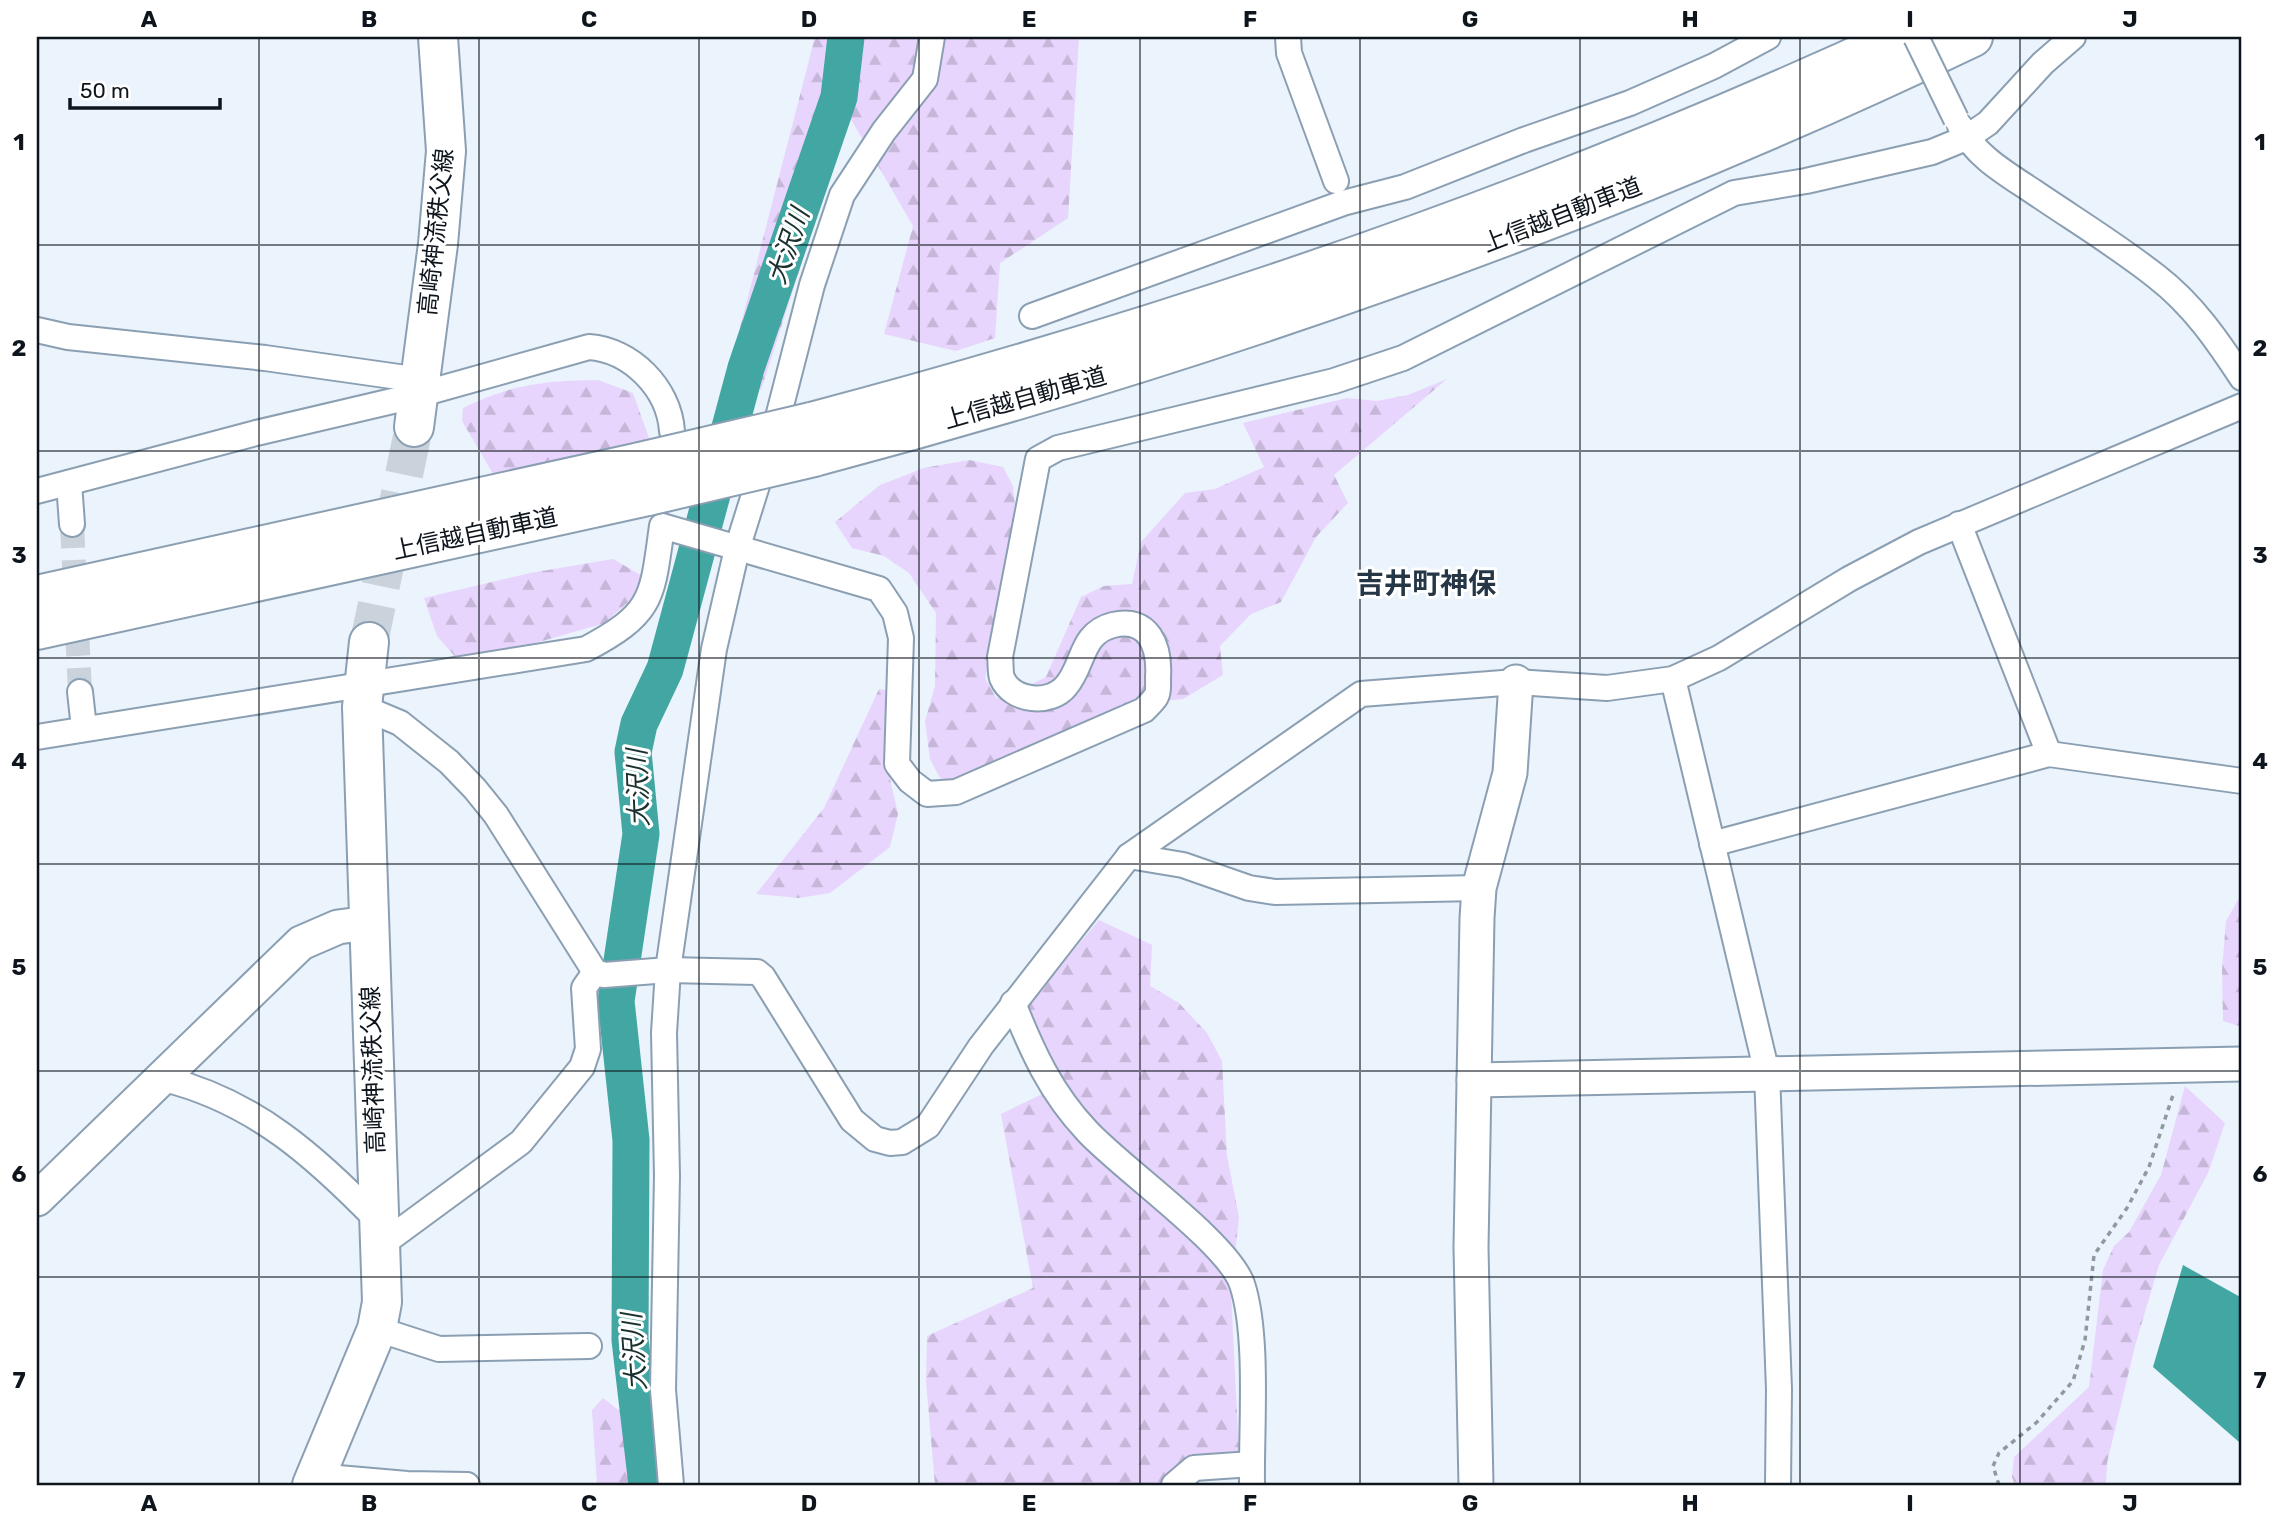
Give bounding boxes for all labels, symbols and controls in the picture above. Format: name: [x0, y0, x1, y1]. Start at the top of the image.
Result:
text: A: [141, 5, 158, 33]
text: B: [361, 5, 377, 33]
text: C: [581, 5, 597, 33]
text: D: [801, 5, 817, 33]
text: E: [1022, 5, 1036, 33]
text: F: [1243, 5, 1257, 33]
text: G: [1462, 5, 1478, 33]
text: H: [1681, 5, 1699, 33]
text: I: [1906, 5, 1914, 33]
text: J: [2122, 5, 2138, 33]
scale bar: [70, 66, 220, 110]
text: 50 m: [80, 78, 130, 103]
text: 1: [13, 128, 25, 156]
text: 1: [2254, 128, 2266, 156]
street label: 高崎神流秩父線: [413, 147, 459, 317]
street label: 上信越自動車道: [1479, 172, 1645, 258]
water label: 大沢川: [761, 201, 817, 288]
text: 2: [12, 334, 26, 362]
text: 2: [2253, 334, 2267, 362]
street label: 上信越自動車道: [940, 361, 1110, 435]
street label: 上信越自動車道: [390, 503, 560, 565]
text: 3: [11, 541, 27, 569]
text: 3: [2252, 541, 2268, 569]
district label: 吉井町神保: [1356, 567, 1497, 600]
water label: 大沢川: [622, 745, 655, 828]
text: 4: [11, 747, 27, 775]
text: 4: [2252, 747, 2268, 775]
text: 5: [12, 953, 27, 981]
text: 5: [2253, 953, 2268, 981]
street label: 高崎神流秩父線: [356, 986, 390, 1154]
text: 6: [12, 1160, 27, 1188]
text: 6: [2253, 1160, 2268, 1188]
water label: 大沢川: [616, 1309, 653, 1392]
text: 7: [12, 1366, 26, 1394]
text: 7: [2253, 1366, 2267, 1394]
text: A: [141, 1489, 158, 1517]
text: B: [361, 1489, 377, 1517]
text: C: [581, 1489, 597, 1517]
text: D: [801, 1489, 817, 1517]
text: E: [1022, 1489, 1036, 1517]
text: F: [1243, 1489, 1257, 1517]
text: G: [1462, 1489, 1478, 1517]
text: H: [1681, 1489, 1699, 1517]
text: I: [1906, 1489, 1914, 1517]
text: J: [2122, 1489, 2138, 1517]

